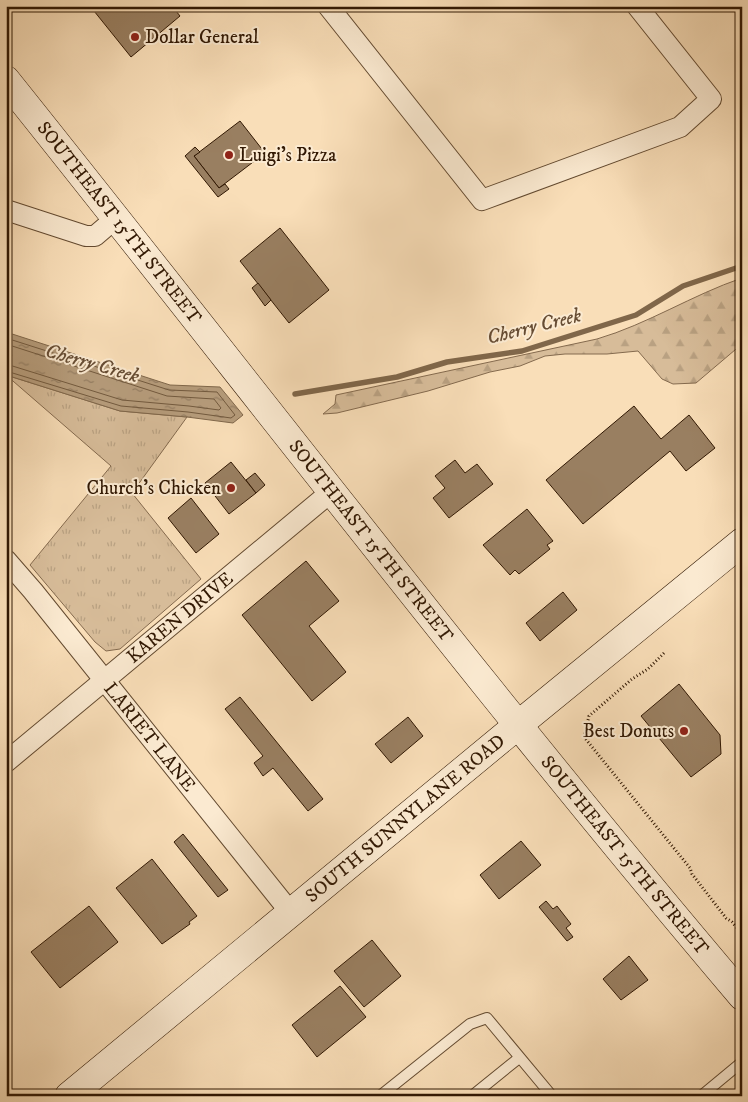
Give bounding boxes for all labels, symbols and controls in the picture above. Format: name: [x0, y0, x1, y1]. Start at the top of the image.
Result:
place label: Dollar General: [145, 26, 259, 49]
marker: Dollar General: [129, 31, 141, 43]
street label: SOUTHEAST 15TH STREET: [32, 117, 207, 329]
place label: Luigi's Pizza: [239, 144, 336, 167]
marker: Luigi's Pizza: [223, 149, 235, 161]
water label: Cherry Creek: [484, 303, 585, 351]
water label: Cherry Creek: [42, 339, 143, 390]
street label: SOUTHEAST 15TH STREET: [284, 435, 459, 647]
place label: Church's Chicken: [87, 477, 221, 500]
marker: Church's Chicken: [225, 482, 237, 494]
street label: KAREN DRIVE: [122, 567, 238, 668]
street label: LARIET LANE: [99, 677, 201, 796]
place label: Best Donuts: [583, 720, 674, 743]
marker: Best Donuts: [678, 725, 690, 737]
street label: SOUTH SUNNYLANE ROAD: [301, 729, 510, 907]
street label: SOUTHEAST 15TH STREET: [536, 751, 714, 960]

